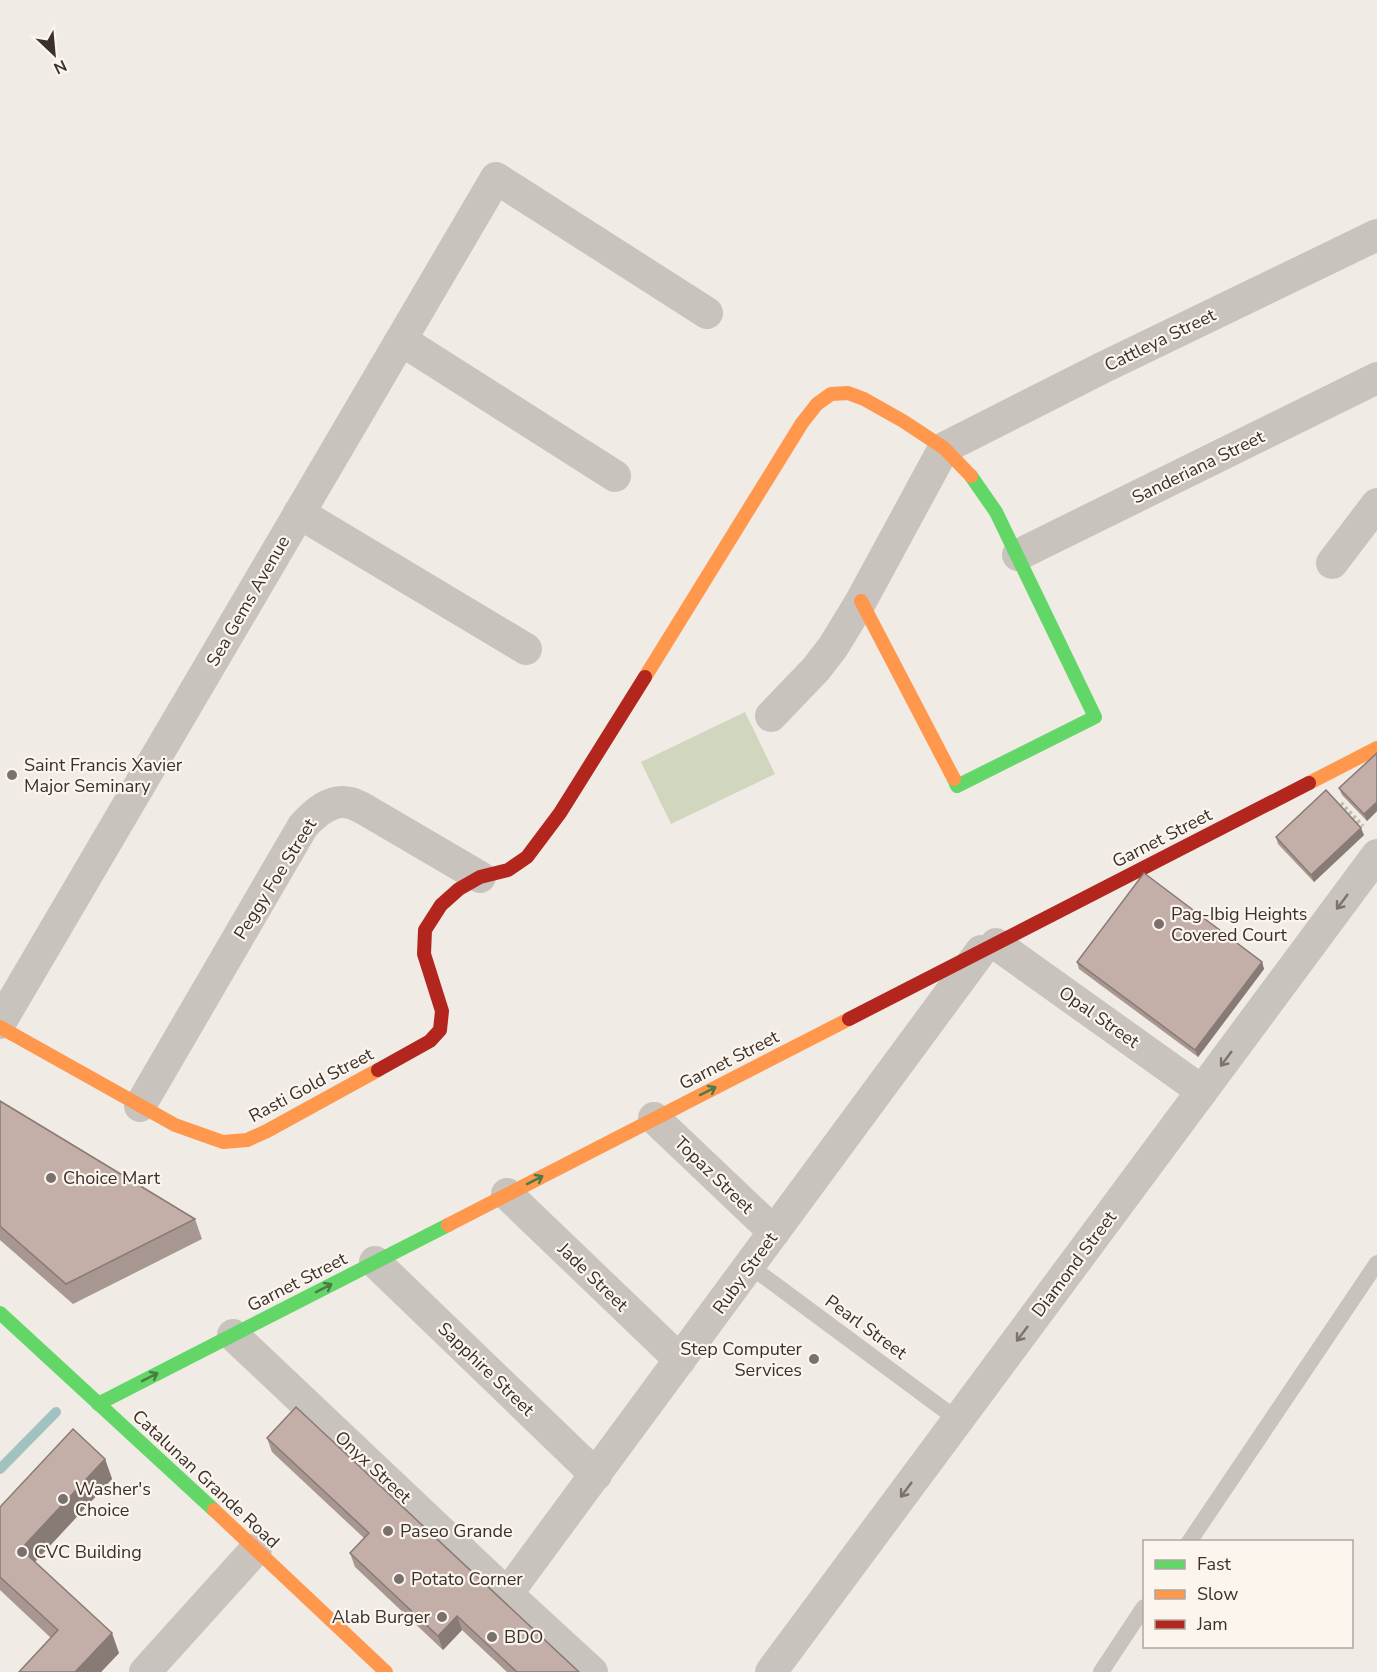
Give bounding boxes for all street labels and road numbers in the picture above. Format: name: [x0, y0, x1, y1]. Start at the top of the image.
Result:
street label: Cattleya Street: [1100, 302, 1220, 377]
street label: Sanderiana Street: [1128, 424, 1269, 509]
street label: Sea Gems Avenue: [201, 531, 295, 671]
street label: Garnet Street: [1108, 802, 1217, 873]
street label: Peggy Foe Street: [228, 813, 322, 944]
street label: Opal Street: [1054, 981, 1145, 1054]
street label: Garnet Street: [675, 1024, 784, 1095]
street label: Rasti Gold Street: [245, 1042, 378, 1128]
street label: Topaz Street: [669, 1131, 759, 1219]
street label: Diamond Street: [1026, 1206, 1122, 1322]
street label: Ruby Street: [707, 1227, 783, 1319]
street label: Jade Street: [552, 1237, 634, 1317]
street label: Garnet Street: [243, 1246, 352, 1317]
street label: Pearl Street: [820, 1289, 912, 1365]
street label: Sapphire Street: [432, 1317, 540, 1422]
street label: Catalunan Grande Road: [127, 1404, 285, 1554]
street label: Onyx Street: [330, 1425, 417, 1509]

